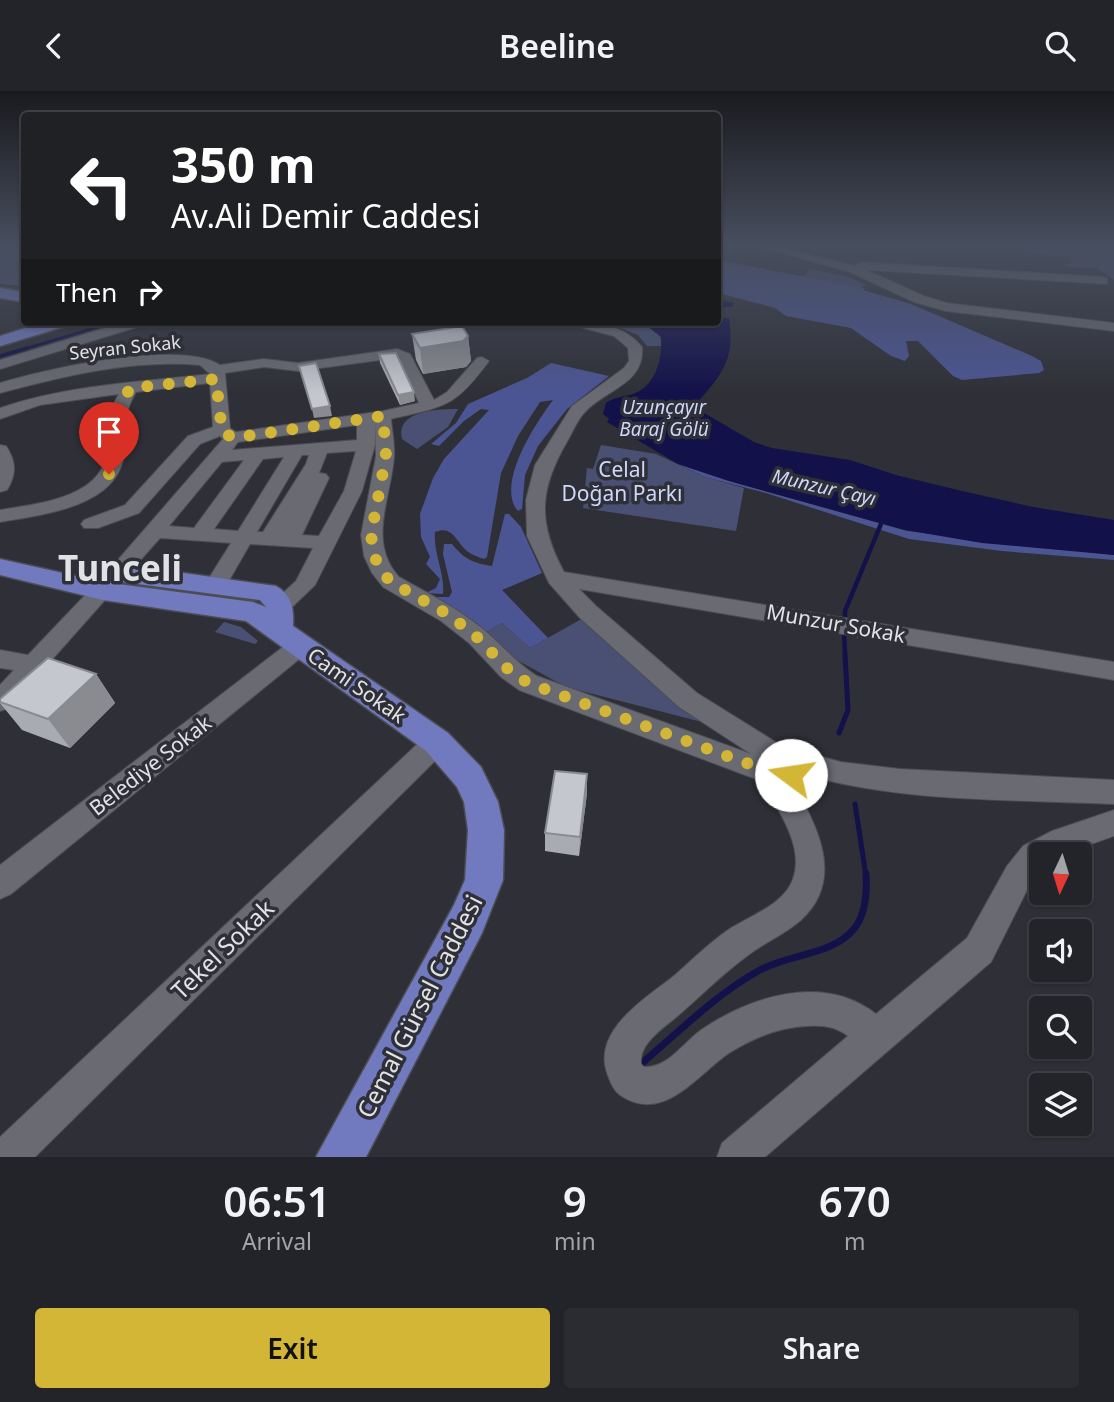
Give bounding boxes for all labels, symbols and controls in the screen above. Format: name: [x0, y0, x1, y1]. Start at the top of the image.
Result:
text: Beeline: [499, 24, 615, 67]
icon: back: [35, 27, 73, 65]
icon: search: [1041, 27, 1079, 65]
text: 350 m: [171, 131, 316, 197]
icon: left: [56, 140, 147, 231]
text: Av.Ali Demir Caddesi: [171, 194, 481, 237]
icon: right: [131, 273, 169, 311]
text: Then: [56, 274, 117, 310]
street label: Seyran Sokak: [68, 329, 182, 365]
water label: Uzunçayır Baraj Gölü: [619, 394, 709, 442]
pin: [79, 402, 139, 474]
icon: arrive: [90, 413, 128, 451]
park label: Celal Doğan Parkı: [562, 455, 682, 507]
water label: Munzur Çayı: [770, 462, 878, 512]
district label: Tunceli: [58, 544, 182, 591]
street label: Munzur Sokak: [764, 597, 908, 649]
street label: Cami Sokak: [302, 641, 412, 730]
street label: Belediye Sokak: [83, 708, 217, 821]
position arrow: [754, 738, 828, 812]
north arrow: [1029, 842, 1092, 905]
map controls: [1029, 842, 1092, 1136]
street label: Cemal Gürsel Caddesi: [348, 889, 490, 1123]
street label: Tekel Sokak: [164, 892, 281, 1006]
button: sound: [1029, 919, 1092, 982]
button: search: [1029, 996, 1092, 1059]
button: layers: [1029, 1073, 1092, 1136]
text: 06:51: [223, 1172, 331, 1229]
text: 9: [563, 1172, 587, 1229]
text: 670: [819, 1172, 891, 1229]
text: Arrival: [242, 1225, 312, 1257]
text: min: [554, 1225, 596, 1257]
text: m: [844, 1225, 866, 1257]
button: Exit: [35, 1308, 550, 1388]
button: Share: [564, 1308, 1079, 1388]

